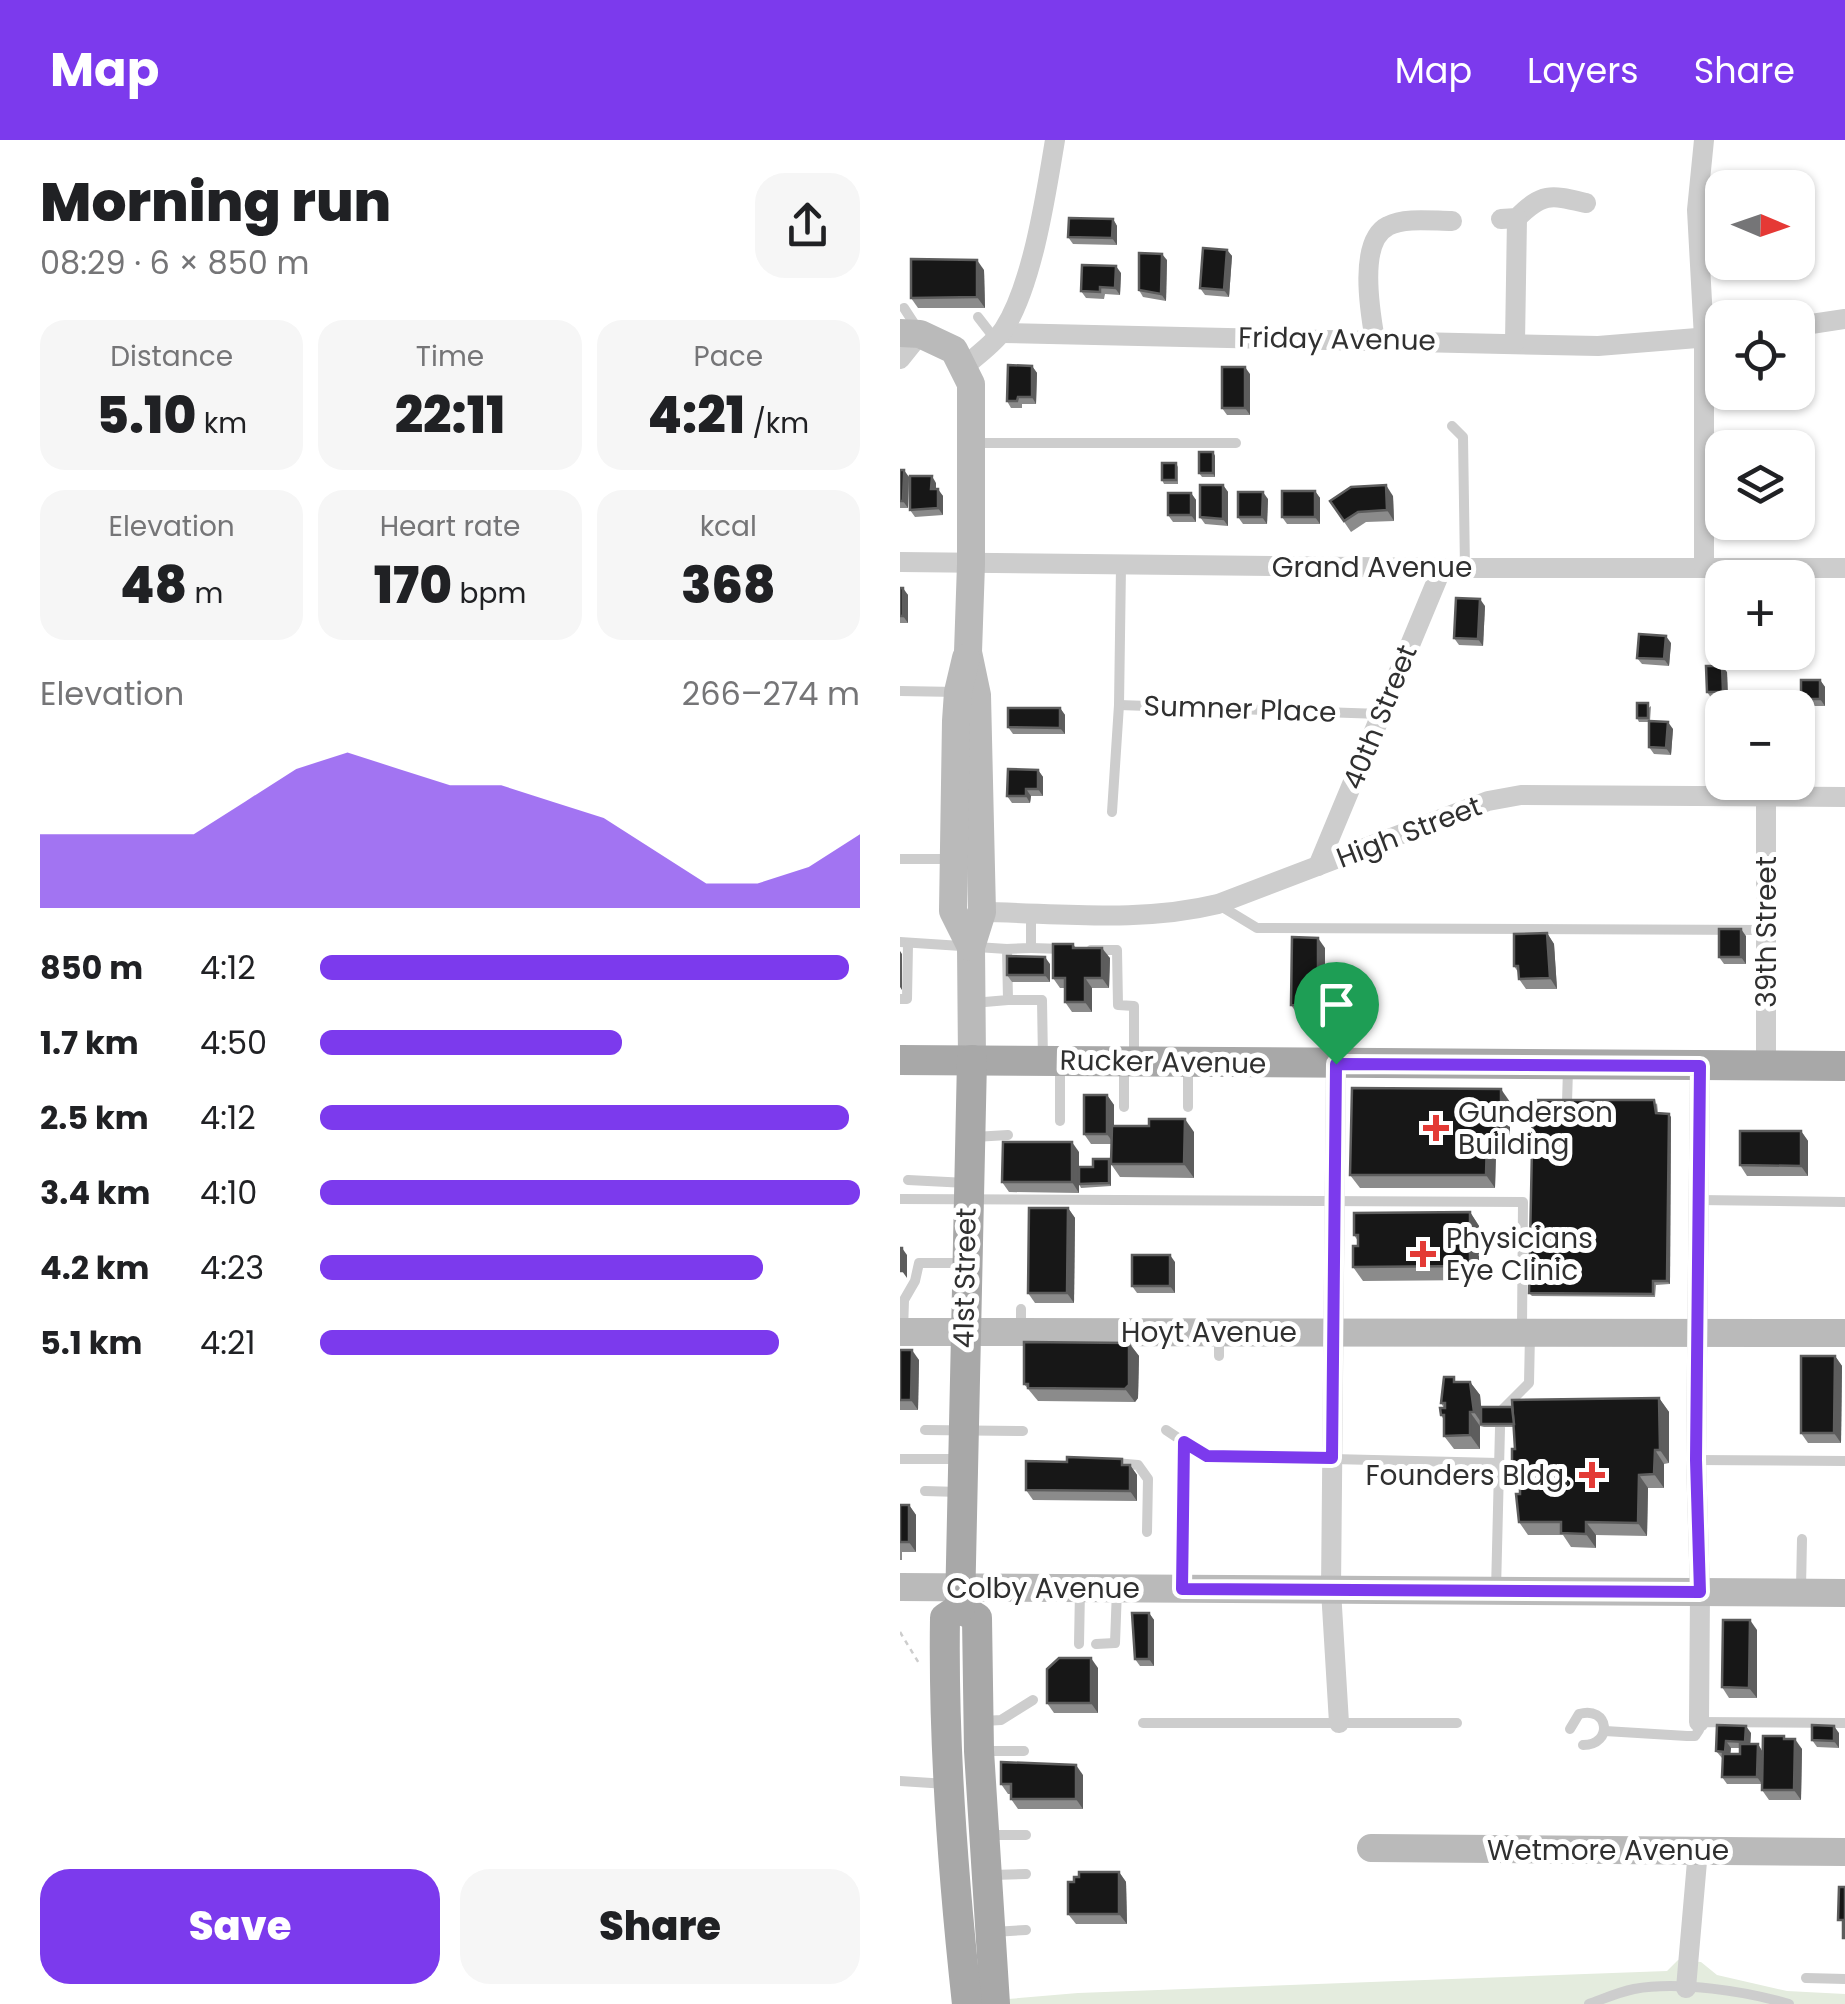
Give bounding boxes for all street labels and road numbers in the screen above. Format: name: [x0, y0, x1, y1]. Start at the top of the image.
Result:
street label: Friday Avenue: [1238, 318, 1436, 360]
street label: Grand Avenue: [1272, 548, 1472, 587]
street label: 40th Street: [1333, 639, 1427, 795]
street label: Sumner Place: [1143, 686, 1337, 732]
street label: High Street: [1331, 786, 1487, 878]
street label: 39th Street: [1747, 856, 1786, 1008]
street label: Rucker Avenue: [1059, 1041, 1267, 1083]
street label: 41st Street: [944, 1207, 986, 1349]
street label: Hoyt Avenue: [1121, 1313, 1297, 1352]
street label: Colby Avenue: [946, 1569, 1140, 1608]
street label: Wetmore Avenue: [1487, 1831, 1729, 1870]

